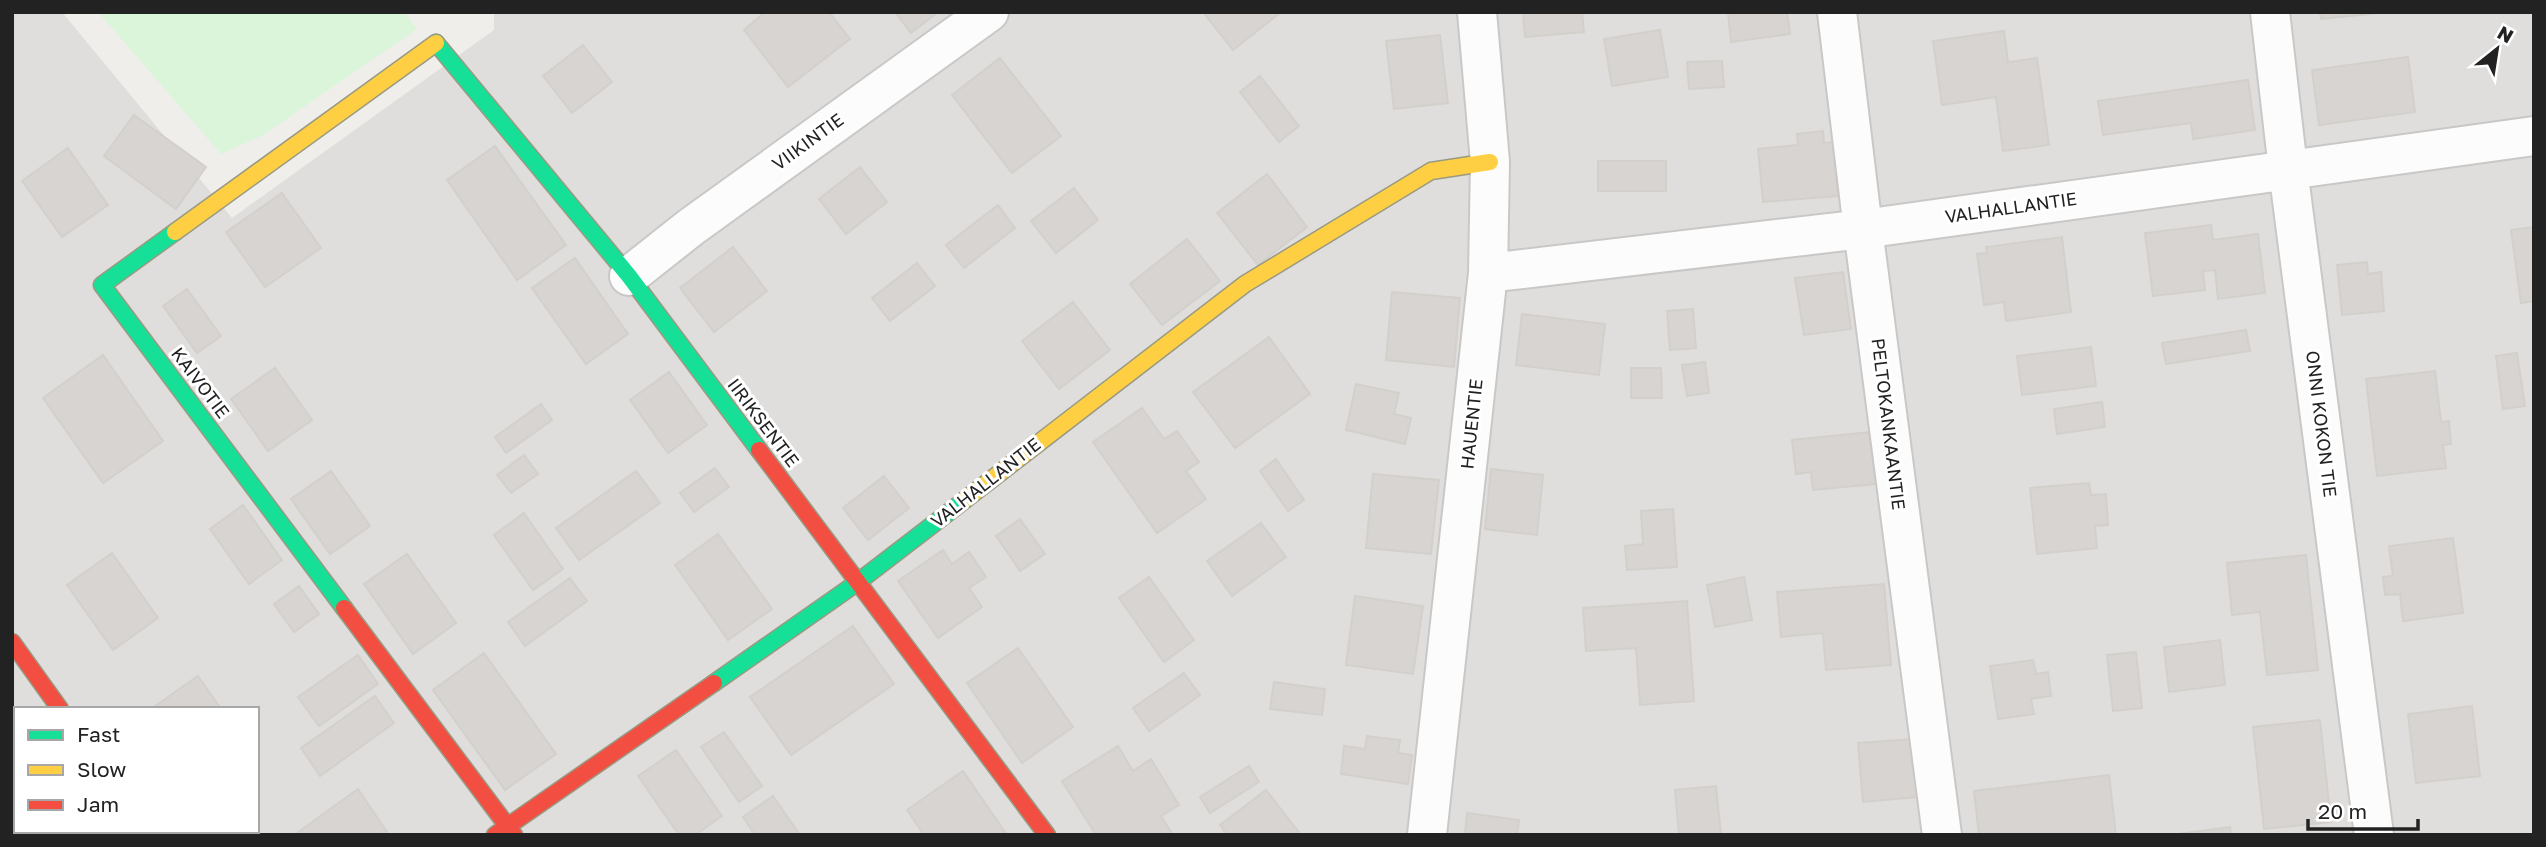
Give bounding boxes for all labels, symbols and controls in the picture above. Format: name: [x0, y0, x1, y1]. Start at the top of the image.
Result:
north arrow: [2462, 14, 2532, 84]
text: N: [2494, 20, 2518, 47]
street label: VIIKINTIE: [767, 108, 847, 174]
street label: VALHALLANTIE: [1943, 187, 2078, 227]
street label: PELTOKANKAANTIE: [1868, 337, 1910, 511]
street label: KAIVOTIE: [167, 343, 235, 422]
street label: ONNI KOKON TIE: [2302, 349, 2342, 498]
street label: IIRIKSENTIE: [723, 374, 804, 471]
street label: HAUENTIE: [1455, 378, 1487, 470]
street label: VALHALLANTIE: [926, 433, 1045, 532]
legend: [14, 707, 259, 833]
text: Fast: [77, 721, 120, 747]
text: Slow: [77, 756, 126, 782]
scale bar: [2308, 788, 2418, 832]
text: Jam: [77, 791, 119, 817]
text: 20 m: [2318, 798, 2367, 824]

